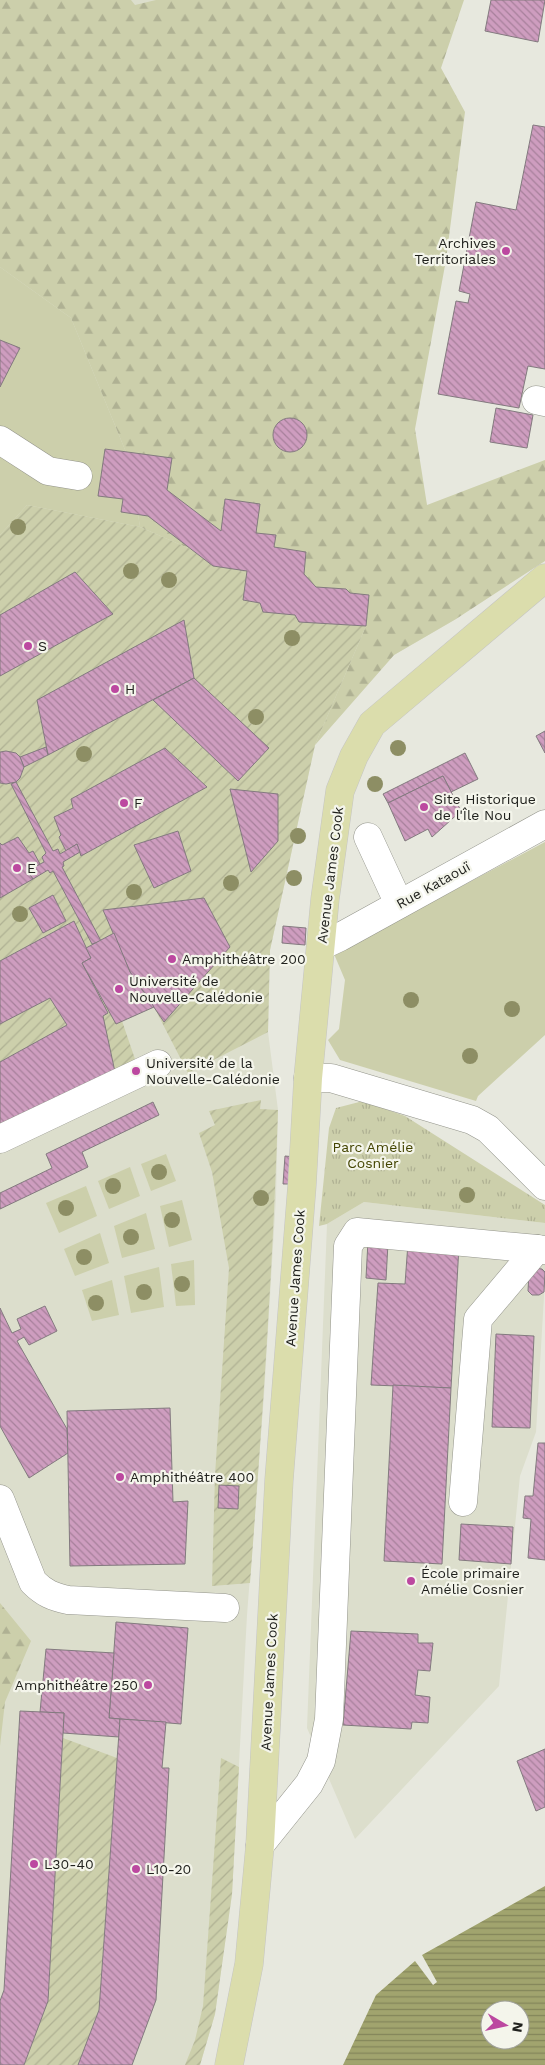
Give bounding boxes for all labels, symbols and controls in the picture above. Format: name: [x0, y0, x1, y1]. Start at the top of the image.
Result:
place label: Archives Territoriales: [414, 235, 496, 267]
marker: Archives Territoriales: [500, 245, 512, 257]
place label: S: [38, 638, 47, 654]
marker: S: [22, 640, 34, 652]
place label: H: [125, 681, 135, 697]
marker: H: [109, 683, 121, 695]
place label: Site Historique de l'Île Nou: [434, 791, 536, 823]
place label: F: [134, 795, 143, 811]
marker: F: [118, 797, 130, 809]
marker: Site Historique de l'Île Nou: [418, 801, 430, 813]
street label: Avenue James Cook: [314, 806, 346, 944]
street label: Rue Kataouï: [393, 858, 473, 912]
place label: E: [27, 860, 36, 876]
marker: E: [11, 862, 23, 874]
place label: Amphithéâtre 200: [182, 951, 306, 967]
marker: Amphithéâtre 200: [166, 953, 178, 965]
place label: Université de Nouvelle-Calédonie: [129, 973, 263, 1005]
marker: Université de Nouvelle-Calédonie: [113, 983, 125, 995]
place label: Université de la Nouvelle-Calédonie: [146, 1055, 280, 1087]
marker: Université de la Nouvelle-Calédonie: [130, 1065, 142, 1077]
park label: Parc Amélie Cosnier: [333, 1139, 413, 1171]
street label: Avenue James Cook: [282, 1209, 308, 1347]
place label: Amphithéâtre 400: [130, 1469, 254, 1485]
marker: Amphithéâtre 400: [114, 1471, 126, 1483]
place label: École primaire Amélie Cosnier: [421, 1565, 524, 1597]
marker: École primaire Amélie Cosnier: [405, 1575, 417, 1587]
street label: Avenue James Cook: [257, 1613, 281, 1751]
place label: Amphithéâtre 250: [15, 1677, 138, 1693]
marker: Amphithéâtre 250: [142, 1679, 154, 1691]
place label: L30-40: [44, 1856, 94, 1872]
marker: L30-40: [28, 1858, 40, 1870]
place label: L10-20: [146, 1861, 191, 1877]
marker: L10-20: [130, 1863, 142, 1875]
north arrow: [480, 2000, 530, 2050]
text: N: [509, 2021, 527, 2033]

